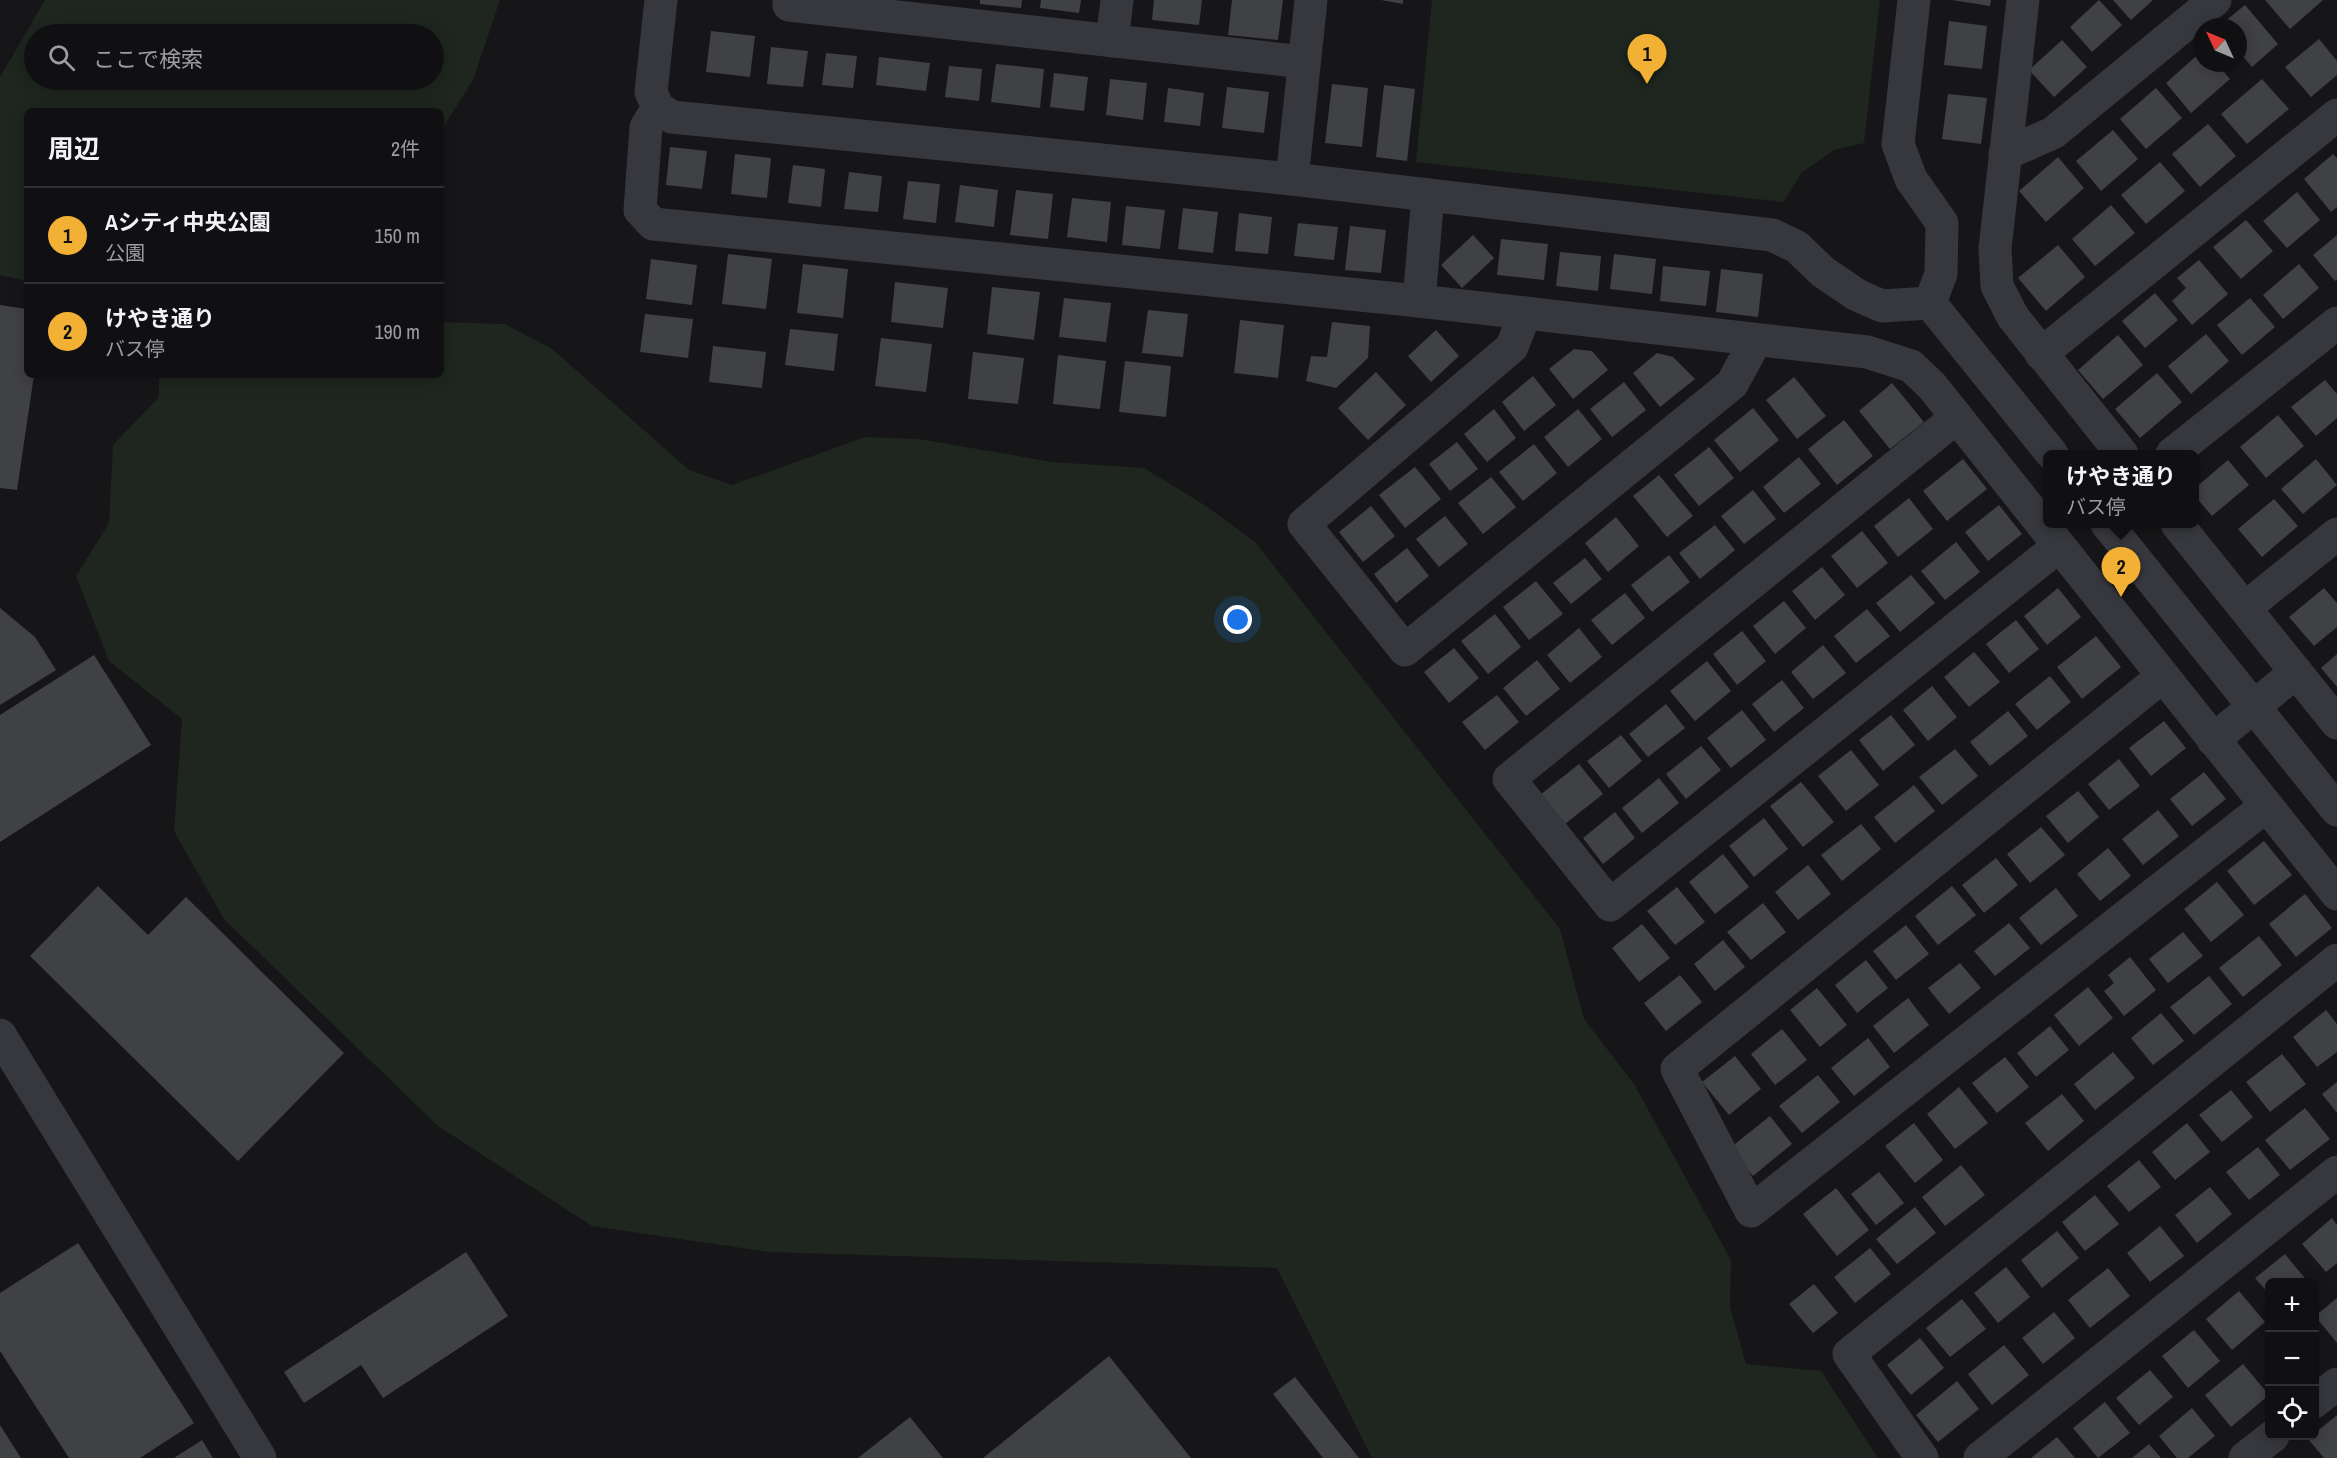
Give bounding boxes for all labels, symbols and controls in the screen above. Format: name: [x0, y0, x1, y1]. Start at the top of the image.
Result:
north arrow: [2193, 18, 2247, 72]
search box: [24, 24, 444, 90]
pin: 1: [1628, 34, 1666, 84]
icon: search: [45, 41, 78, 74]
text: ここで検索: [93, 44, 203, 74]
text: 周辺: [48, 131, 100, 166]
text: 2件: [391, 135, 420, 162]
text: Aシティ中央公園: [105, 207, 271, 237]
text: 1: [63, 222, 72, 249]
text: 150 m: [374, 222, 420, 249]
text: 公園: [105, 239, 145, 266]
text: けやき通り: [105, 303, 215, 333]
text: 2: [63, 318, 72, 345]
text: 190 m: [374, 318, 420, 345]
text: バス停: [105, 335, 165, 362]
popup: [2043, 450, 2199, 528]
text: けやき通り: [2066, 461, 2176, 491]
text: バス停: [2066, 493, 2126, 520]
pin: 2: [2102, 548, 2140, 597]
your location: [1223, 605, 1252, 634]
map controls: [2265, 1278, 2319, 1440]
button: +: [2265, 1278, 2319, 1332]
button: −: [2265, 1332, 2319, 1386]
button: locate: [2265, 1386, 2319, 1440]

